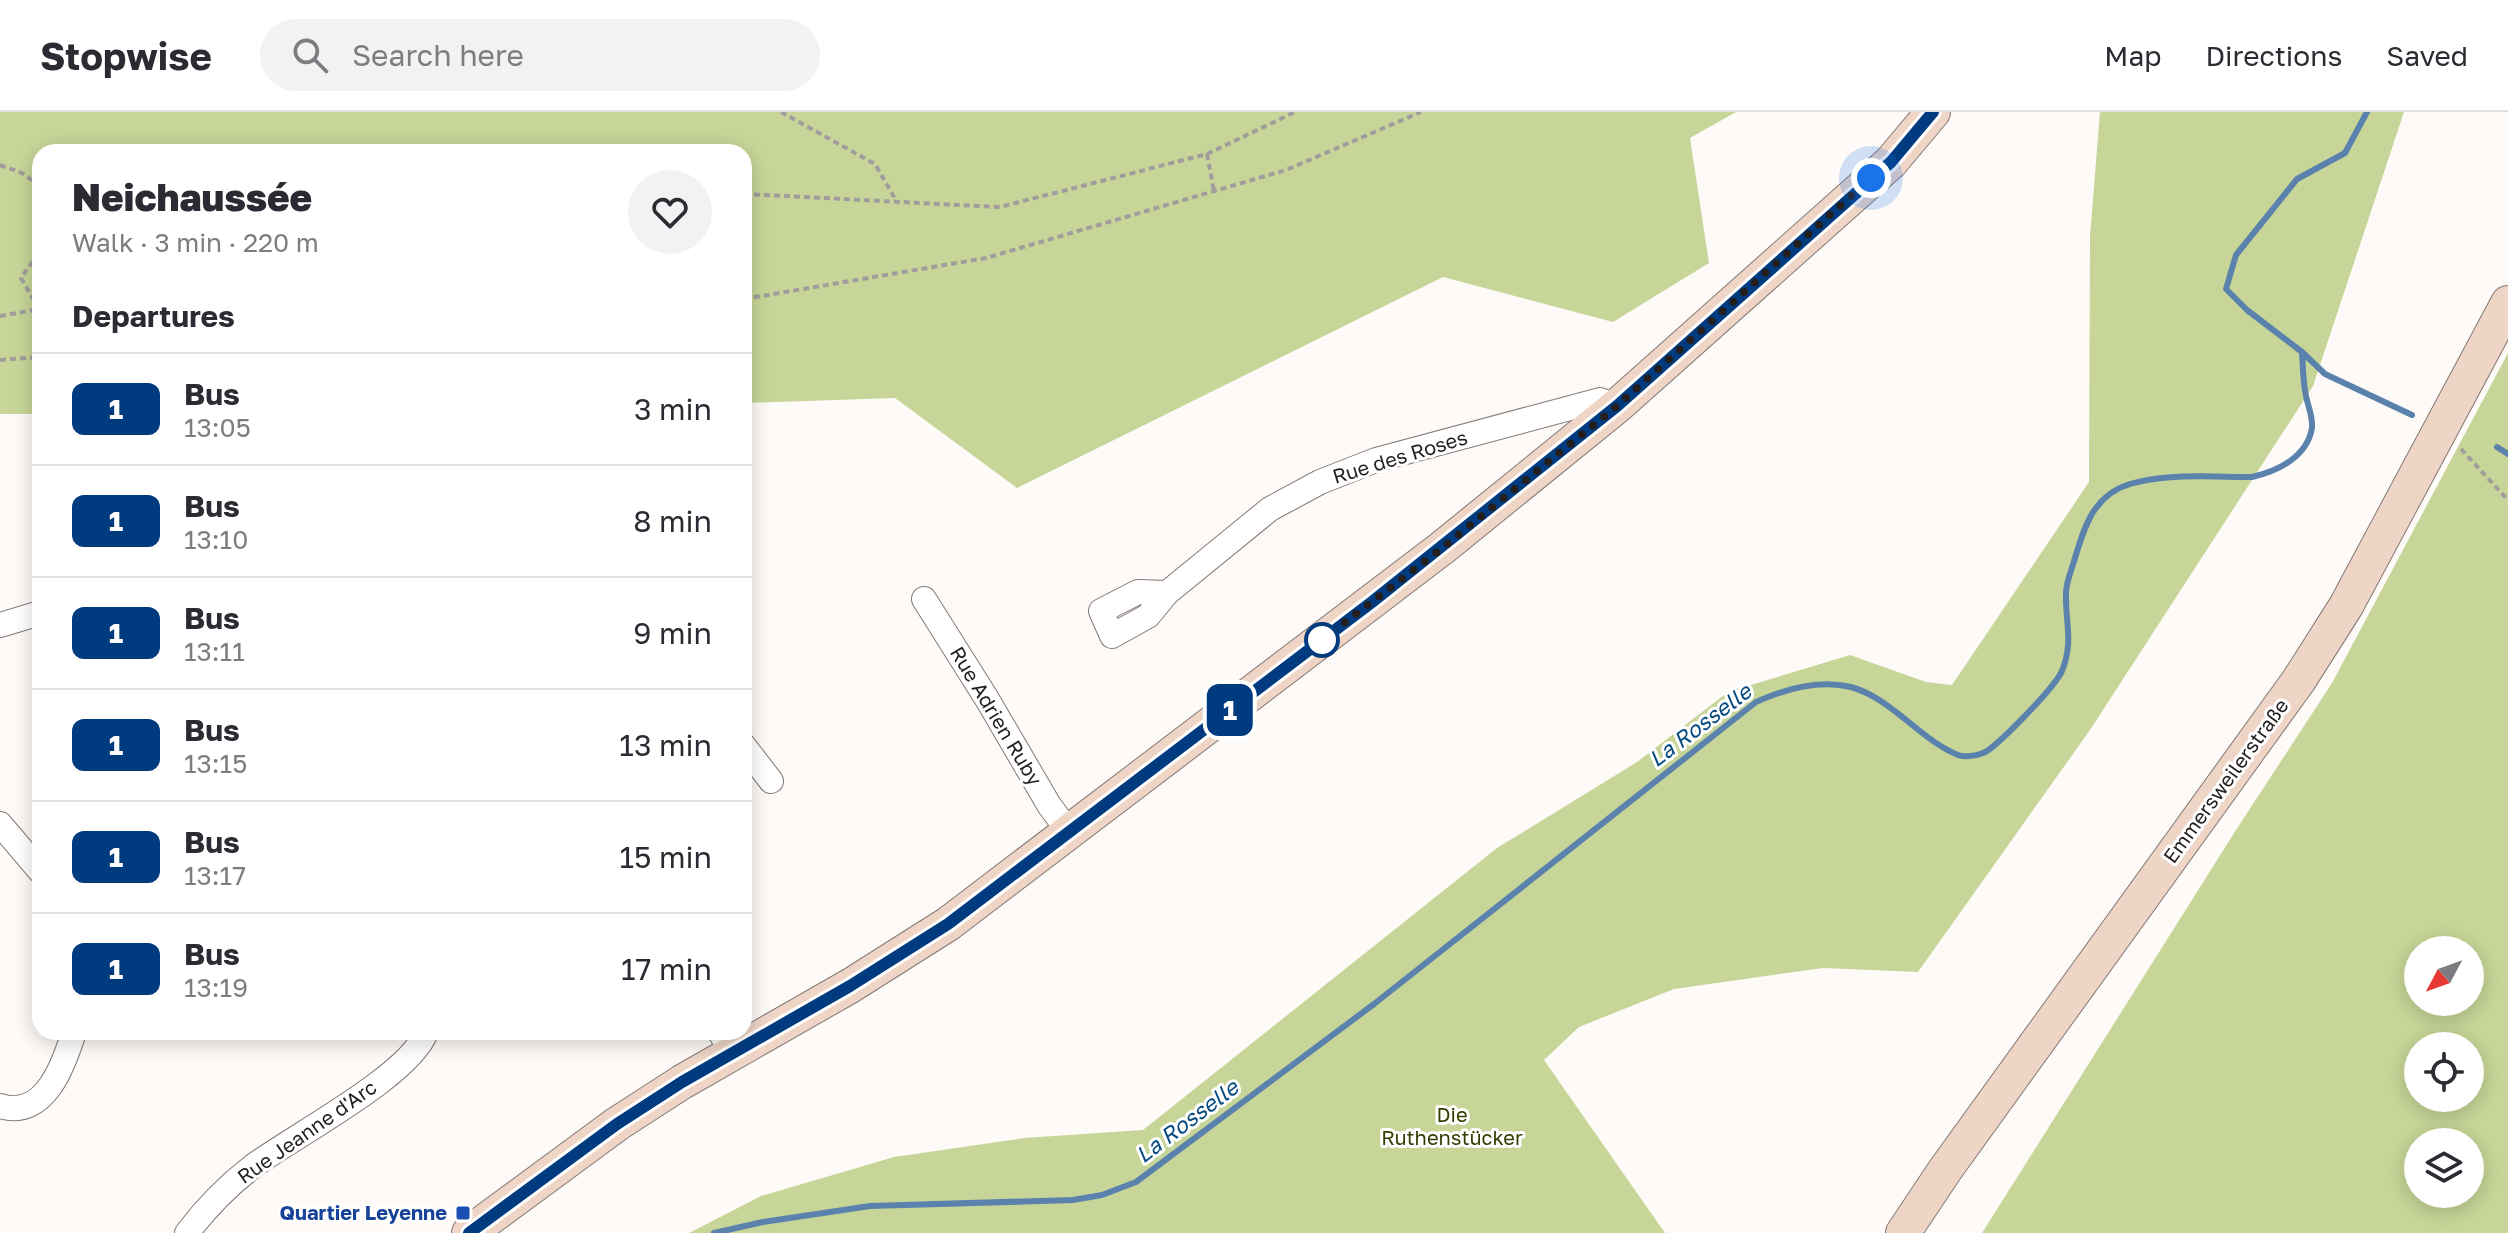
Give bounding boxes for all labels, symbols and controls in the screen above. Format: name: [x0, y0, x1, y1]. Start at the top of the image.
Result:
search box: [260, 19, 820, 91]
text: Stopwise: [40, 33, 212, 78]
icon: search: [288, 33, 332, 77]
text: Search here: [352, 37, 524, 73]
text: Map: [2104, 39, 2161, 72]
text: Directions: [2205, 39, 2342, 72]
text: Saved: [2386, 39, 2468, 72]
your location: [1851, 158, 1891, 198]
button: heart: [628, 170, 712, 254]
text: Neichaussée: [72, 174, 312, 219]
text: Walk · 3 min · 220 m: [72, 227, 319, 258]
text: Departures: [72, 298, 235, 334]
text: Bus: [184, 376, 240, 412]
text: 3 min: [634, 391, 712, 427]
text: 1: [109, 392, 123, 425]
text: 13:05: [184, 412, 251, 443]
street label: Rue des Roses: [1329, 424, 1470, 488]
text: Bus: [184, 488, 240, 524]
text: 8 min: [633, 503, 712, 539]
text: 1: [109, 504, 123, 537]
text: 13:10: [184, 524, 248, 555]
text: Bus: [184, 600, 240, 636]
text: 9 min: [633, 615, 712, 651]
text: 1: [109, 616, 123, 649]
unlabelled marker: [1305, 623, 1339, 657]
text: 13:11: [184, 636, 245, 667]
street label: Rue Adrien Ruby: [946, 642, 1048, 789]
water label: La Rosselle: [1643, 676, 1758, 772]
line badge: 1: [1204, 684, 1256, 736]
text: 1: [1223, 693, 1237, 726]
street label: Emmersweilerstraße: [2158, 694, 2293, 867]
text: Bus: [184, 712, 240, 748]
text: 13 min: [619, 727, 712, 763]
text: 1: [109, 728, 123, 761]
text: 13:15: [184, 748, 247, 779]
text: Bus: [184, 824, 240, 860]
text: 15 min: [620, 839, 712, 875]
text: 1: [109, 840, 123, 873]
text: 13:17: [184, 860, 246, 891]
text: Bus: [184, 936, 240, 972]
north arrow: [2404, 936, 2484, 1016]
map controls: [2404, 936, 2484, 1208]
text: 17 min: [621, 951, 712, 987]
text: 1: [109, 952, 123, 985]
text: 13:19: [184, 972, 248, 1003]
button: locate: [2404, 1032, 2484, 1112]
water label: La Rosselle: [1130, 1072, 1245, 1168]
street label: Rue Jeanne d'Arc: [232, 1074, 381, 1188]
park label: Die Ruthenstücker: [1381, 1102, 1523, 1149]
button: layers: [2404, 1128, 2484, 1208]
place label: Quartier Leyenne: [280, 1200, 447, 1224]
marker: Quartier Leyenne: [454, 1204, 472, 1222]

